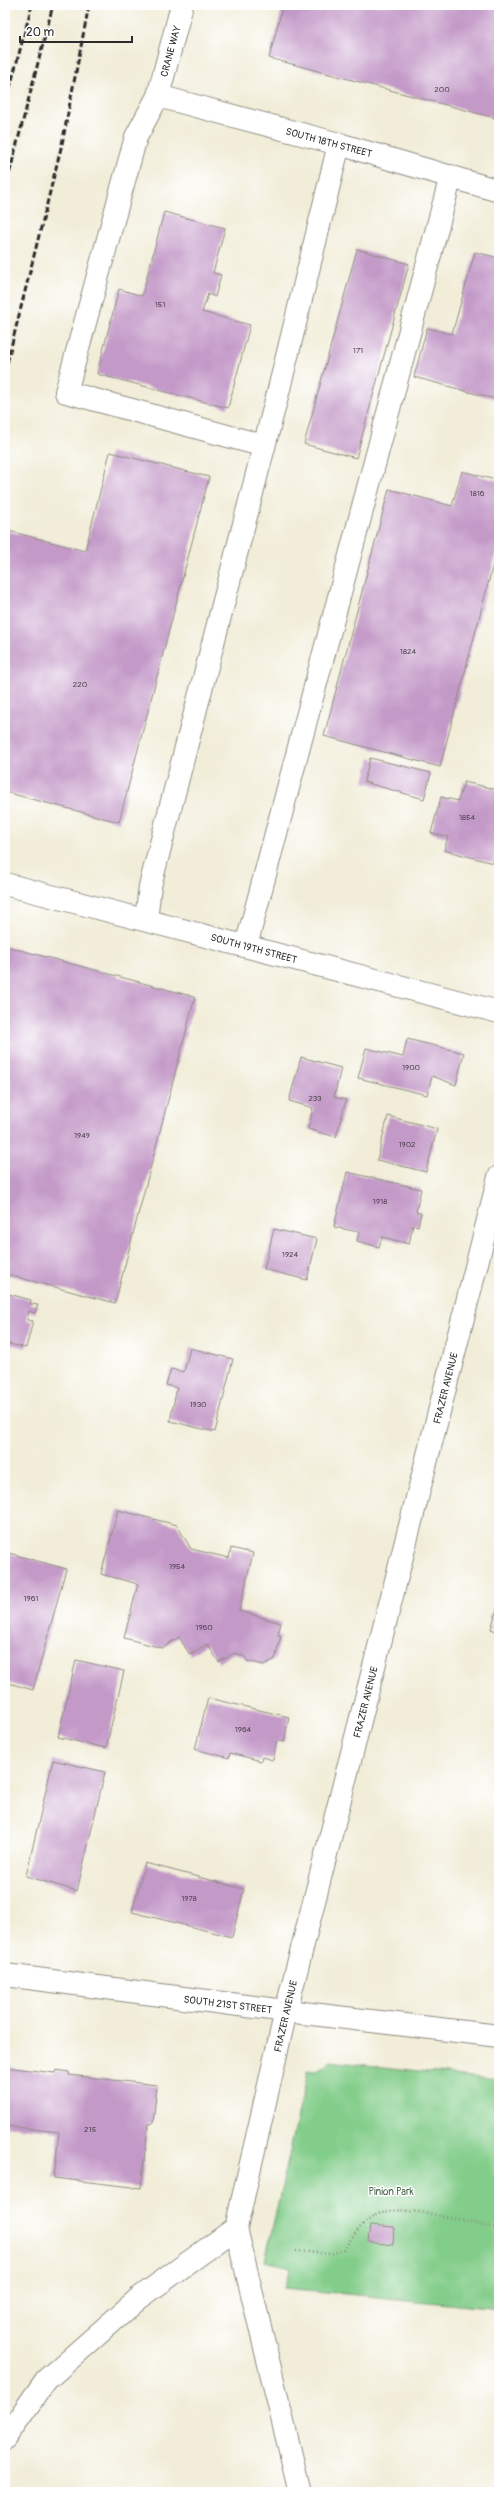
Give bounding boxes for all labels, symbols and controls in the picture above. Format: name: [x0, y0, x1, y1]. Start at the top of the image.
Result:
scale bar: [20, 18, 132, 44]
street label: CRANE WAY: [158, 24, 184, 78]
text: 20 m: [26, 25, 55, 40]
house number: 200: [434, 85, 450, 94]
street label: SOUTH 18TH STREET: [284, 126, 374, 160]
house number: 151: [155, 300, 165, 309]
house number: 171: [353, 346, 363, 355]
house number: 1816: [470, 489, 485, 498]
house number: 1824: [400, 647, 416, 656]
house number: 220: [73, 680, 88, 689]
house number: 1854: [459, 813, 475, 822]
street label: SOUTH 19TH STREET: [209, 932, 299, 966]
house number: 1900: [402, 1063, 421, 1072]
house number: 233: [308, 1094, 322, 1103]
house number: 1949: [74, 1131, 90, 1140]
house number: 1902: [398, 1140, 416, 1149]
house number: 1918: [373, 1197, 387, 1206]
house number: 1924: [282, 1250, 299, 1259]
street label: FRAZER AVENUE: [431, 1351, 461, 1425]
house number: 1930: [189, 1400, 207, 1409]
house number: 1954: [169, 1562, 185, 1571]
house number: 1961: [23, 1594, 39, 1603]
house number: 1960: [195, 1623, 213, 1632]
street label: FRAZER AVENUE: [351, 1665, 381, 1739]
house number: 1964: [235, 1725, 252, 1734]
house number: 1978: [181, 1894, 197, 1903]
street label: FRAZER AVENUE: [272, 1979, 300, 2053]
street label: SOUTH 21ST STREET: [183, 1994, 273, 2016]
house number: 215: [84, 2125, 96, 2134]
park label: Pinion Park: [368, 2186, 414, 2198]

